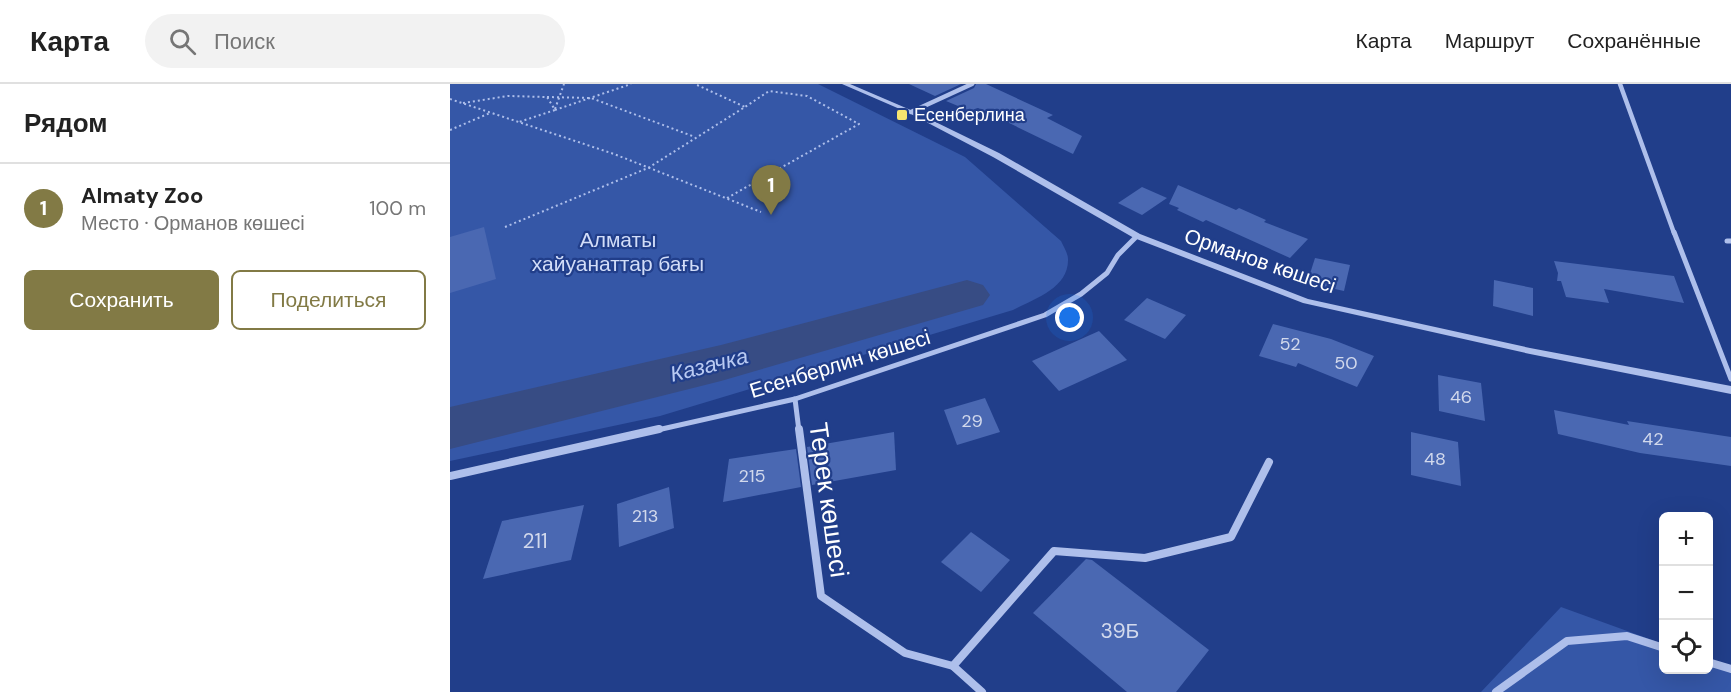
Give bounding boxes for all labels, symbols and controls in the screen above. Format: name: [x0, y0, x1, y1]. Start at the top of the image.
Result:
search box: [145, 14, 565, 68]
text: Карта: [30, 23, 109, 60]
icon: search: [166, 25, 199, 58]
text: Поиск: [214, 27, 275, 56]
text: Карта: [1356, 27, 1412, 55]
text: Маршрут: [1445, 27, 1534, 55]
text: Сохранённые: [1567, 27, 1701, 55]
place label: Есенберлина: [914, 103, 1026, 127]
text: Рядом: [24, 106, 107, 140]
marker: Есенберлина: [895, 108, 909, 122]
pin: 1: [752, 166, 790, 215]
text: Almaty Zoo: [81, 181, 203, 210]
text: 1: [40, 195, 47, 221]
text: 100 m: [369, 195, 426, 221]
text: Место · Орманов көшесі: [81, 210, 305, 236]
street label: Орманов көшесі: [1180, 222, 1340, 300]
park label: Алматы хайуанаттар бағы: [532, 226, 704, 278]
button: Сохранить: [24, 270, 219, 330]
button: Поделиться: [231, 270, 426, 330]
your location: [1055, 303, 1084, 332]
street label: Есенберлин көшесі: [746, 323, 934, 405]
house number: 52: [1279, 332, 1301, 356]
water label: Казачка: [667, 341, 751, 389]
house number: 50: [1334, 351, 1358, 375]
house number: 46: [1450, 385, 1472, 409]
house number: 29: [961, 409, 983, 433]
street label: Терек көшесі: [801, 420, 857, 580]
house number: 42: [1642, 427, 1664, 451]
house number: 48: [1424, 447, 1446, 471]
house number: 215: [739, 464, 765, 488]
house number: 213: [632, 504, 658, 528]
map controls: [1659, 512, 1713, 674]
button: +: [1659, 512, 1713, 566]
house number: 211: [522, 527, 548, 555]
button: −: [1659, 566, 1713, 620]
house number: 39Б: [1101, 617, 1139, 645]
button: locate: [1659, 620, 1713, 674]

